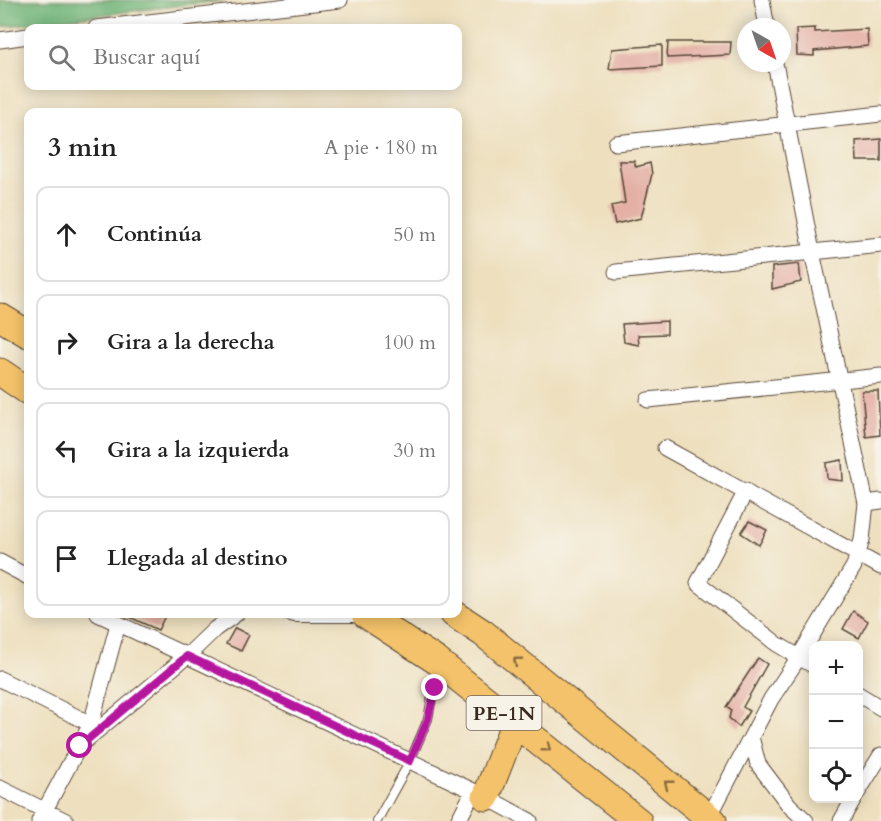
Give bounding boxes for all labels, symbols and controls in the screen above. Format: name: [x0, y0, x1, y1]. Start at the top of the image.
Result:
north arrow: [737, 18, 791, 72]
search box: [24, 24, 462, 90]
icon: search: [45, 41, 78, 74]
text: Buscar aquí: [93, 42, 200, 72]
text: 3 min: [48, 130, 117, 165]
text: A pie · 180 m: [324, 134, 438, 161]
icon: ahead: [50, 218, 83, 251]
text: Continúa: [107, 219, 202, 249]
text: 50 m: [393, 221, 436, 248]
icon: right: [50, 326, 83, 359]
text: Gira a la derecha: [107, 327, 275, 357]
text: 100 m: [383, 329, 436, 356]
icon: left: [50, 434, 83, 467]
text: Gira a la izquierda: [107, 435, 290, 465]
text: 30 m: [393, 437, 436, 464]
icon: arrive: [50, 542, 83, 575]
text: Llegada al destino: [107, 543, 288, 573]
map controls: [809, 641, 863, 803]
button: +: [809, 641, 863, 695]
one-way arrow: [513, 657, 524, 668]
route end: [421, 674, 447, 700]
button: −: [809, 695, 863, 749]
road number: PE-1N: [466, 696, 542, 730]
route start: [66, 732, 92, 758]
one-way arrow: [541, 740, 552, 751]
button: locate: [809, 749, 863, 803]
one-way arrow: [664, 780, 675, 791]

